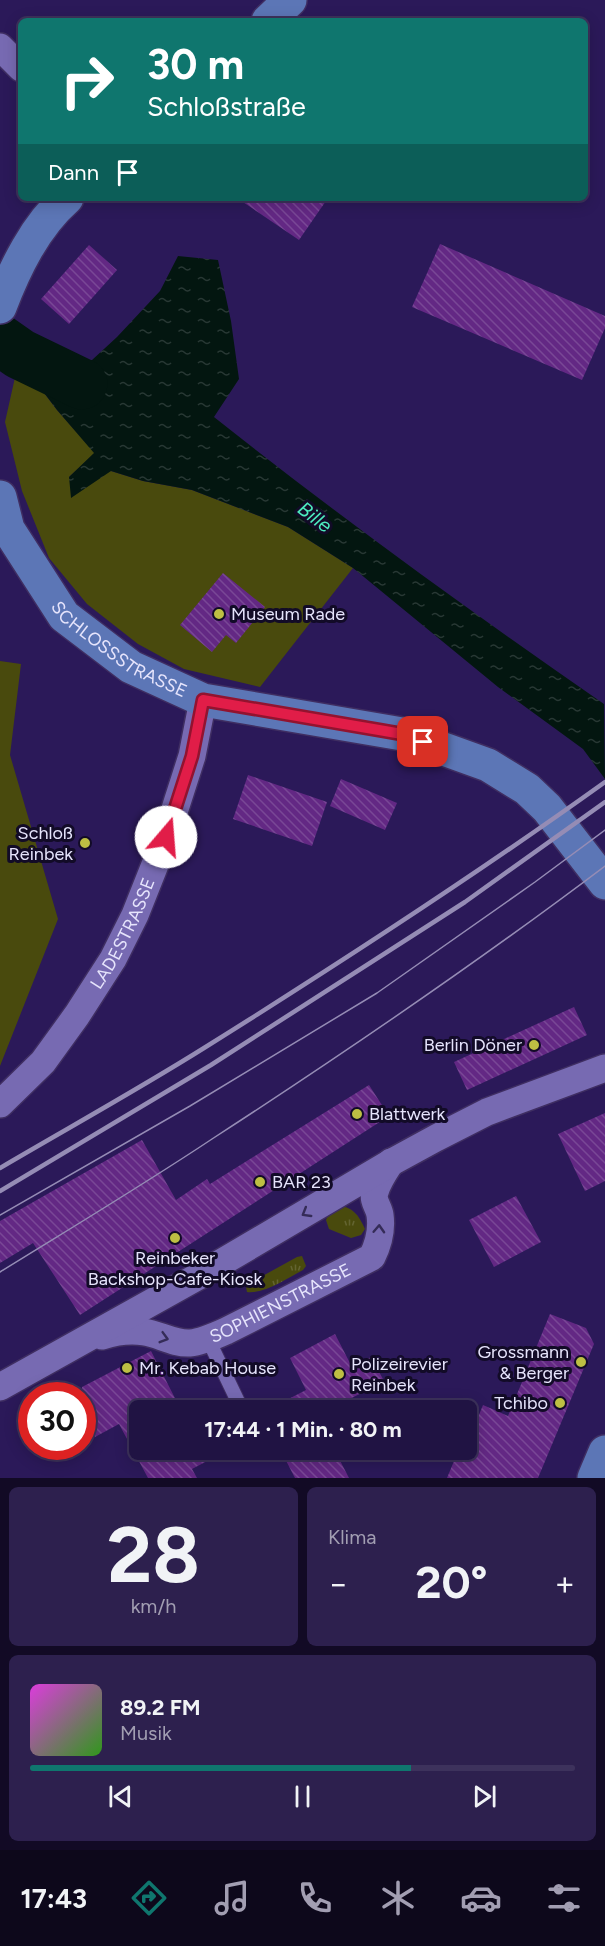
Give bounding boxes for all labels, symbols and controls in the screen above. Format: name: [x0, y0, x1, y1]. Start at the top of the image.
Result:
text: 30 m: [147, 39, 244, 90]
icon: right: [48, 42, 126, 120]
text: Schloßstraße: [147, 90, 306, 123]
icon: arrive: [111, 156, 144, 189]
text: Dann: [48, 159, 99, 186]
water label: Bille: [293, 496, 337, 538]
street label: SCHLOSSSTRASSE: [46, 597, 190, 702]
place label: Museum Rade: [231, 603, 345, 625]
marker: Museum Rade: [212, 607, 226, 621]
pin: [397, 716, 448, 767]
icon: arrive: [406, 725, 439, 758]
position arrow: [134, 805, 198, 869]
place label: Schloß Reinbek: [9, 822, 73, 865]
marker: Schloß Reinbek: [78, 836, 92, 850]
street label: LADESTRASSE: [86, 875, 160, 993]
place label: Berlin Döner: [424, 1034, 522, 1056]
marker: Berlin Döner: [527, 1038, 541, 1052]
place label: Blattwerk: [369, 1103, 446, 1125]
marker: Blattwerk: [350, 1107, 364, 1121]
place label: BAR 23: [272, 1171, 331, 1193]
marker: BAR 23: [253, 1175, 267, 1189]
one-way arrow: [302, 1205, 312, 1217]
one-way arrow: [372, 1225, 385, 1234]
marker: Reinbeker Backshop-Cafe-Kiosk: [168, 1231, 182, 1245]
place label: Reinbeker Backshop-Cafe-Kiosk: [88, 1247, 262, 1290]
street label: SOPHIENSTRASSE: [206, 1258, 355, 1348]
one-way arrow: [158, 1331, 169, 1343]
place label: Grossmann & Berger: [477, 1341, 569, 1384]
place label: Polizeirevier Reinbek: [351, 1353, 448, 1396]
marker: Grossmann & Berger: [574, 1355, 588, 1369]
place label: Mr. Kebab House: [139, 1357, 276, 1379]
marker: Mr. Kebab House: [120, 1361, 134, 1375]
marker: Polizeirevier Reinbek: [332, 1367, 346, 1381]
speed limit sign: 30: [18, 1382, 96, 1460]
place label: Tchibo: [494, 1392, 548, 1414]
marker: Tchibo: [553, 1396, 567, 1410]
text: 17:44 · 1 Min. · 80 m: [204, 1416, 402, 1443]
text: 28: [107, 1508, 200, 1602]
text: Klima: [328, 1525, 376, 1549]
text: 20°: [415, 1555, 488, 1609]
text: −: [328, 1564, 349, 1603]
text: +: [554, 1564, 575, 1603]
text: km/h: [131, 1594, 176, 1618]
text: 89.2 FM: [120, 1694, 201, 1721]
text: Musik: [120, 1721, 172, 1745]
icon: previous: [104, 1780, 137, 1813]
icon: pause: [286, 1780, 319, 1813]
icon: next: [468, 1780, 501, 1813]
icon: directions: [128, 1877, 170, 1919]
icon: music: [211, 1877, 253, 1919]
icon: phone: [294, 1877, 336, 1919]
icon: climate: [377, 1877, 419, 1919]
icon: car: [460, 1877, 502, 1919]
icon: filters: [543, 1877, 585, 1919]
text: 17:43: [20, 1882, 87, 1915]

